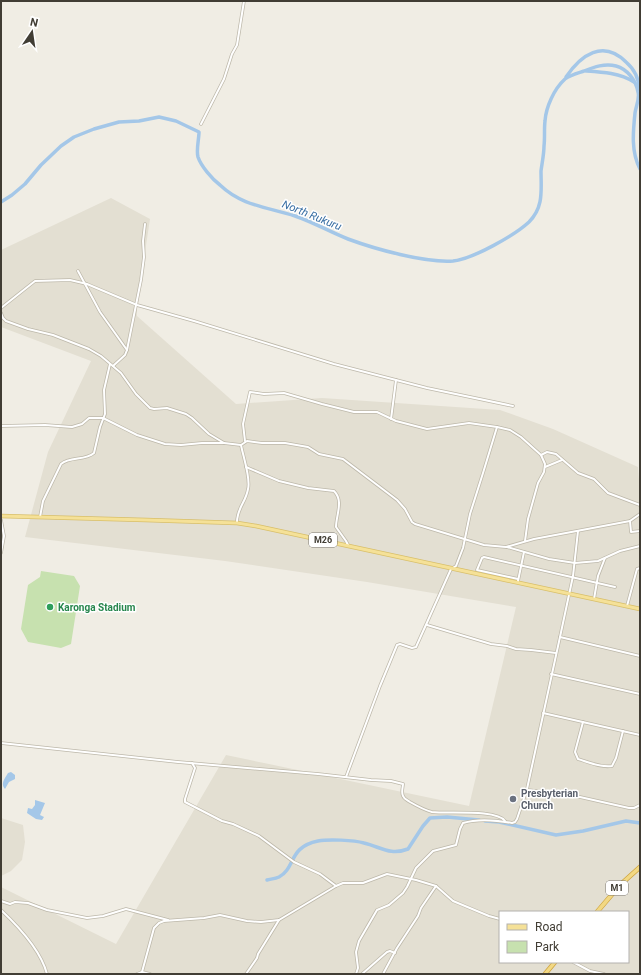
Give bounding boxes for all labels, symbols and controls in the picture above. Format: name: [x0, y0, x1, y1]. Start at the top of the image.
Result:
north arrow: [12, 12, 52, 52]
text: N: [29, 16, 40, 30]
water label: North Rukuru: [280, 198, 344, 233]
road number: M26: [309, 533, 337, 547]
marker: Karonga Stadium: [45, 602, 55, 612]
place label: Karonga Stadium: [58, 602, 136, 613]
place label: Presbyterian Church: [521, 788, 579, 811]
marker: Presbyterian Church: [508, 794, 518, 804]
road number: M1: [606, 881, 628, 895]
legend: [499, 911, 629, 963]
text: Road: [535, 920, 563, 934]
text: Park: [535, 940, 560, 954]

